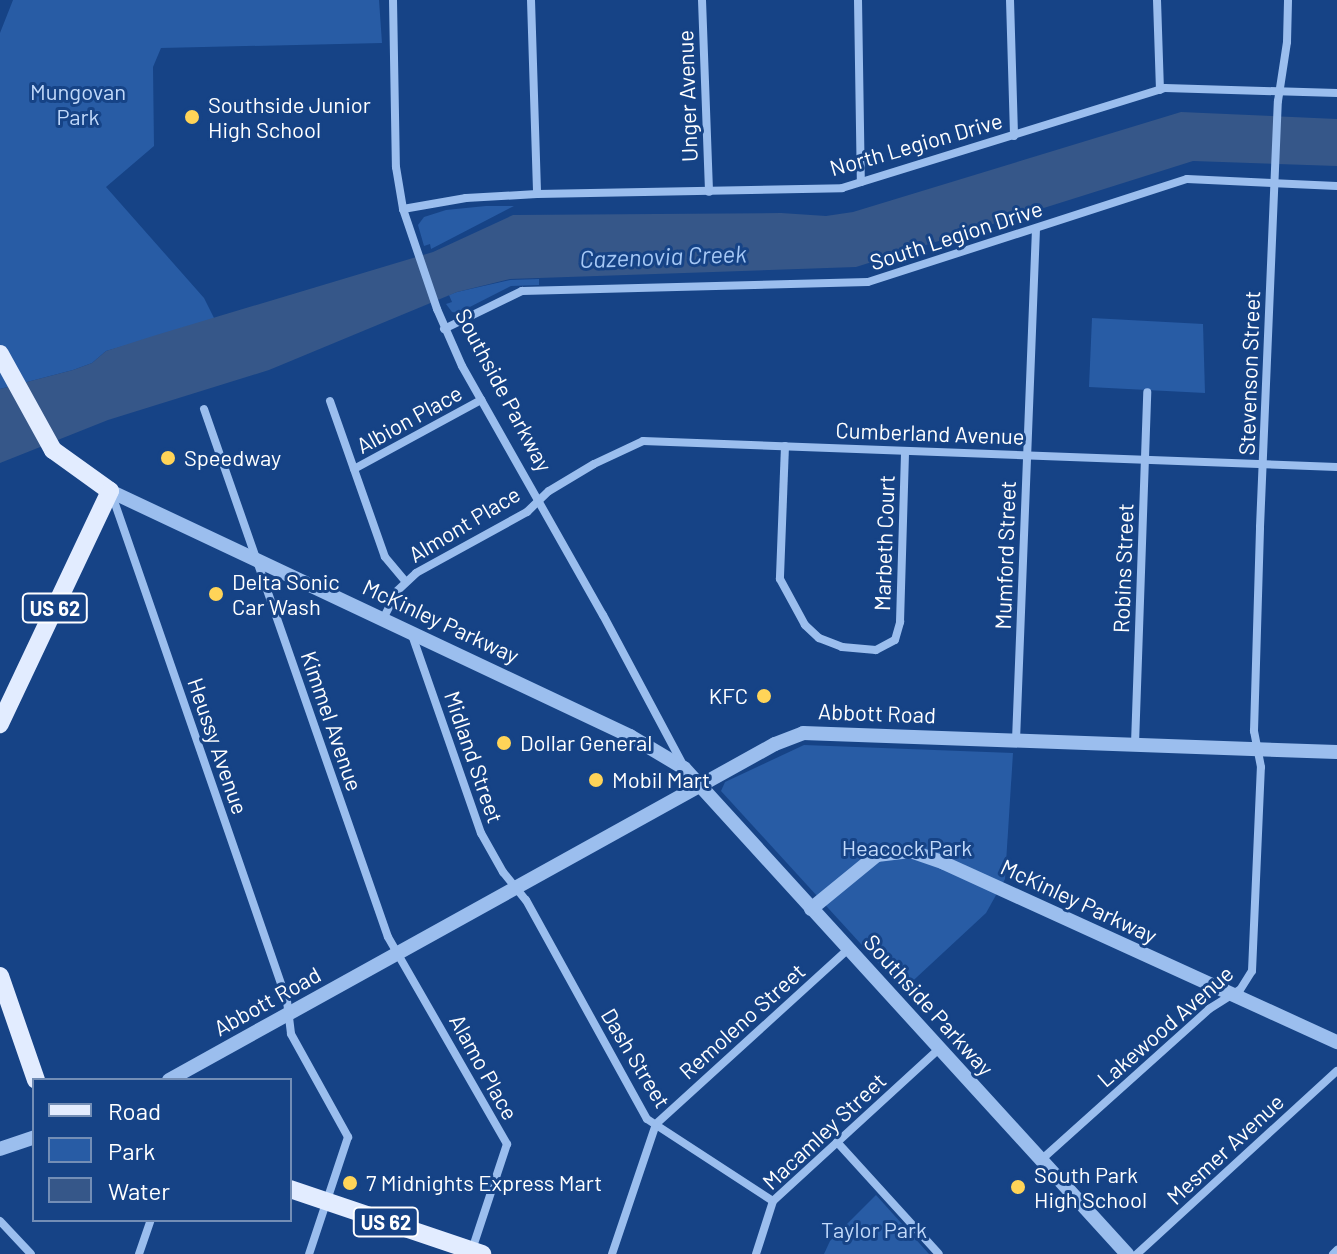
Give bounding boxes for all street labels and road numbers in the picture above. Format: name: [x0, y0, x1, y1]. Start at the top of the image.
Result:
street label: Unger Avenue: [672, 30, 702, 162]
street label: North Legion Drive: [827, 107, 1005, 181]
street label: South Legion Drive: [866, 195, 1046, 275]
street label: Stevenson Street: [1233, 290, 1265, 456]
street label: Southside Parkway: [450, 304, 558, 476]
street label: Albion Place: [352, 379, 466, 459]
street label: Cumberland Avenue: [835, 417, 1025, 449]
street label: Marbeth Court: [868, 475, 900, 611]
street label: Almont Place: [404, 480, 524, 568]
street label: Mumford Street: [989, 480, 1021, 630]
street label: Robins Street: [1108, 503, 1138, 633]
street label: McKinley Parkway: [359, 573, 523, 669]
road number: US 62: [21, 592, 89, 624]
street label: Kimmel Avenue: [296, 647, 368, 795]
street label: Heussy Avenue: [182, 674, 254, 818]
street label: Midland Street: [439, 688, 509, 826]
street label: Abbott Road: [818, 698, 936, 728]
street label: McKinley Parkway: [997, 853, 1161, 949]
street label: Southside Parkway: [859, 929, 999, 1081]
street label: Remoleno Street: [674, 958, 810, 1084]
street label: Lakewood Avenue: [1092, 960, 1238, 1092]
street label: Abbott Road: [209, 961, 325, 1041]
street label: Dash Street: [596, 1003, 676, 1113]
street label: Alamo Place: [444, 1010, 524, 1124]
street label: Macamley Street: [757, 1067, 891, 1195]
street label: Mesmer Avenue: [1161, 1088, 1289, 1210]
road number: US 62: [352, 1206, 420, 1238]

